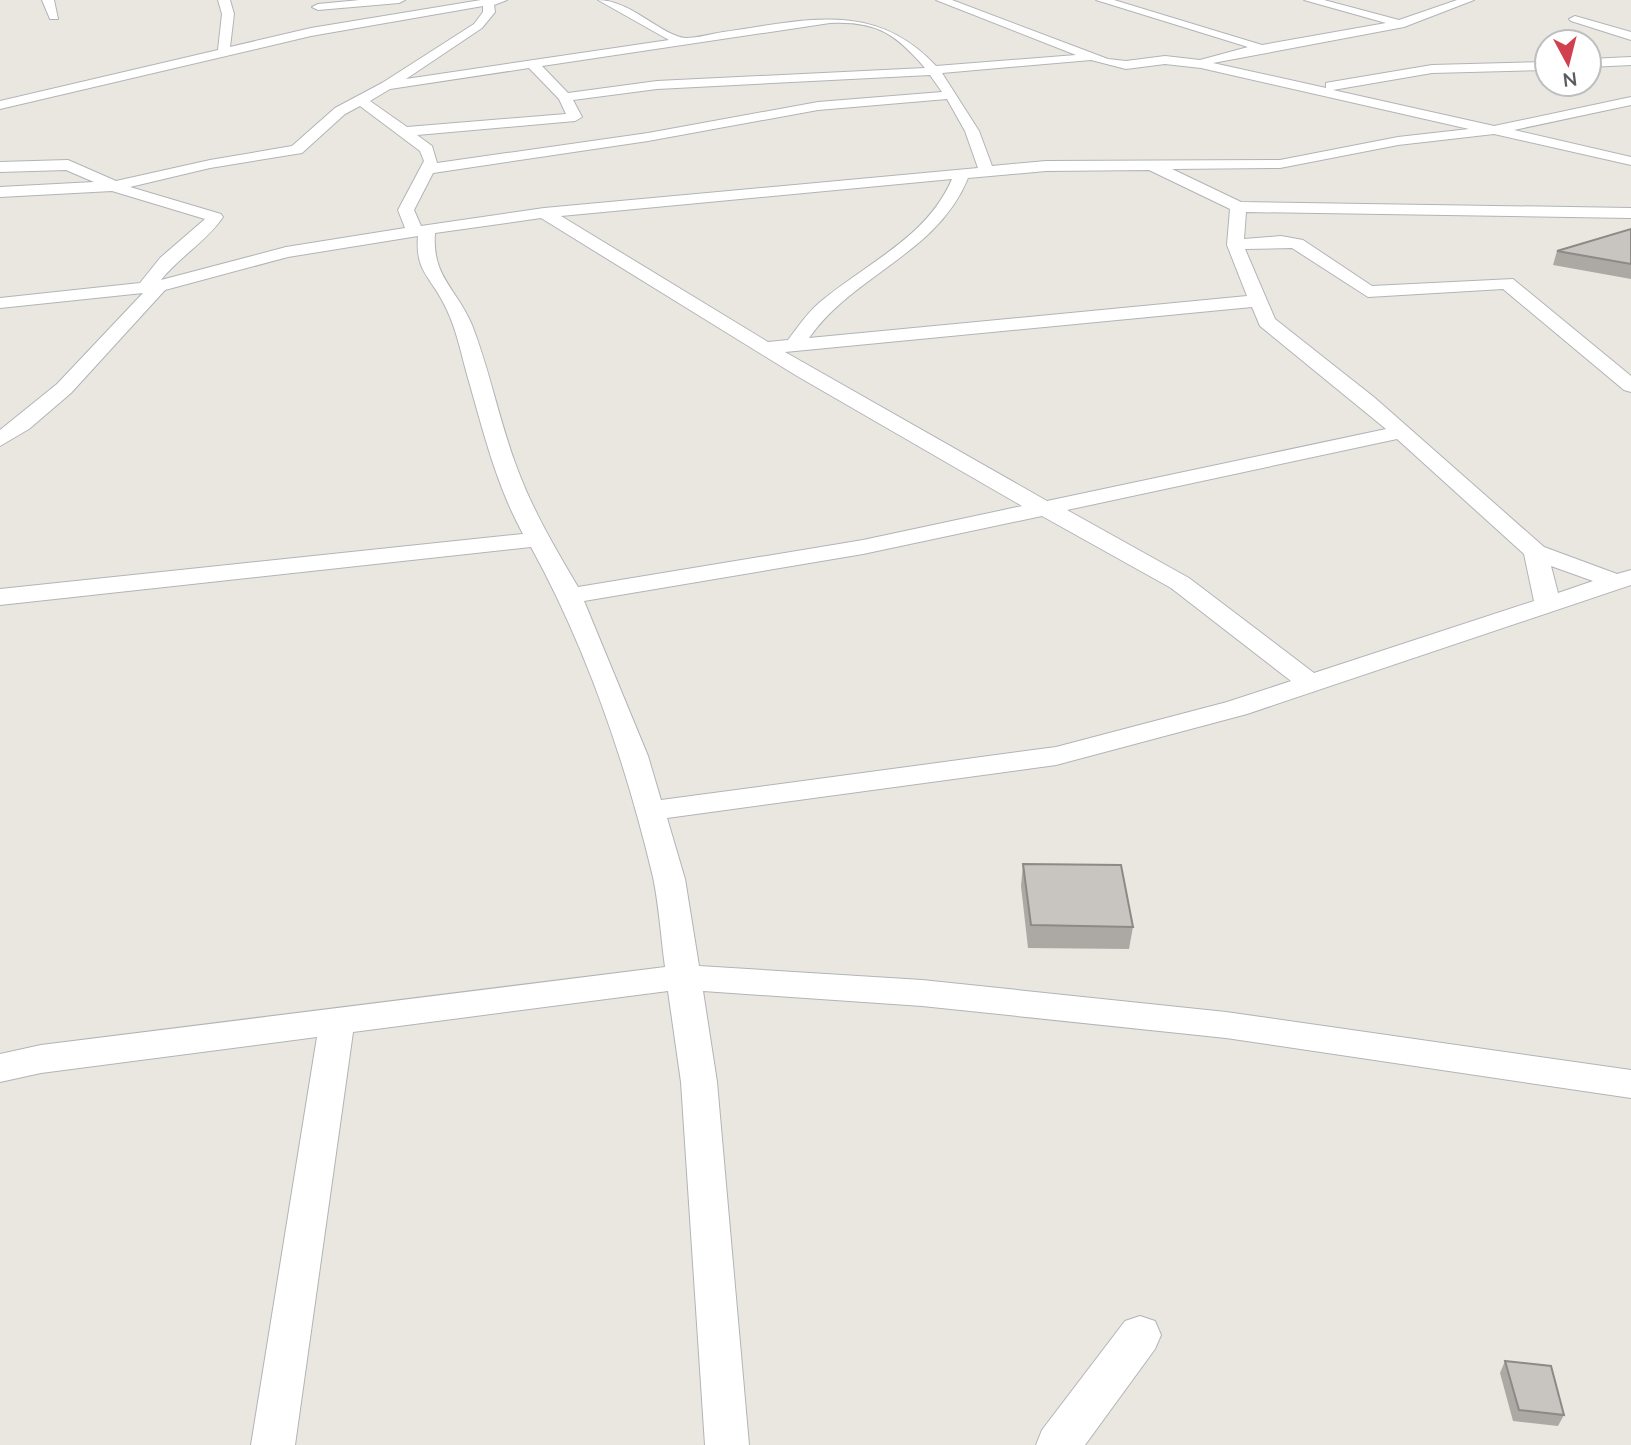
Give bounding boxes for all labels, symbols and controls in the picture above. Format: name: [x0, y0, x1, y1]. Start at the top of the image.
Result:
north arrow: [1533, 28, 1603, 98]
text: N: [1561, 67, 1579, 93]

